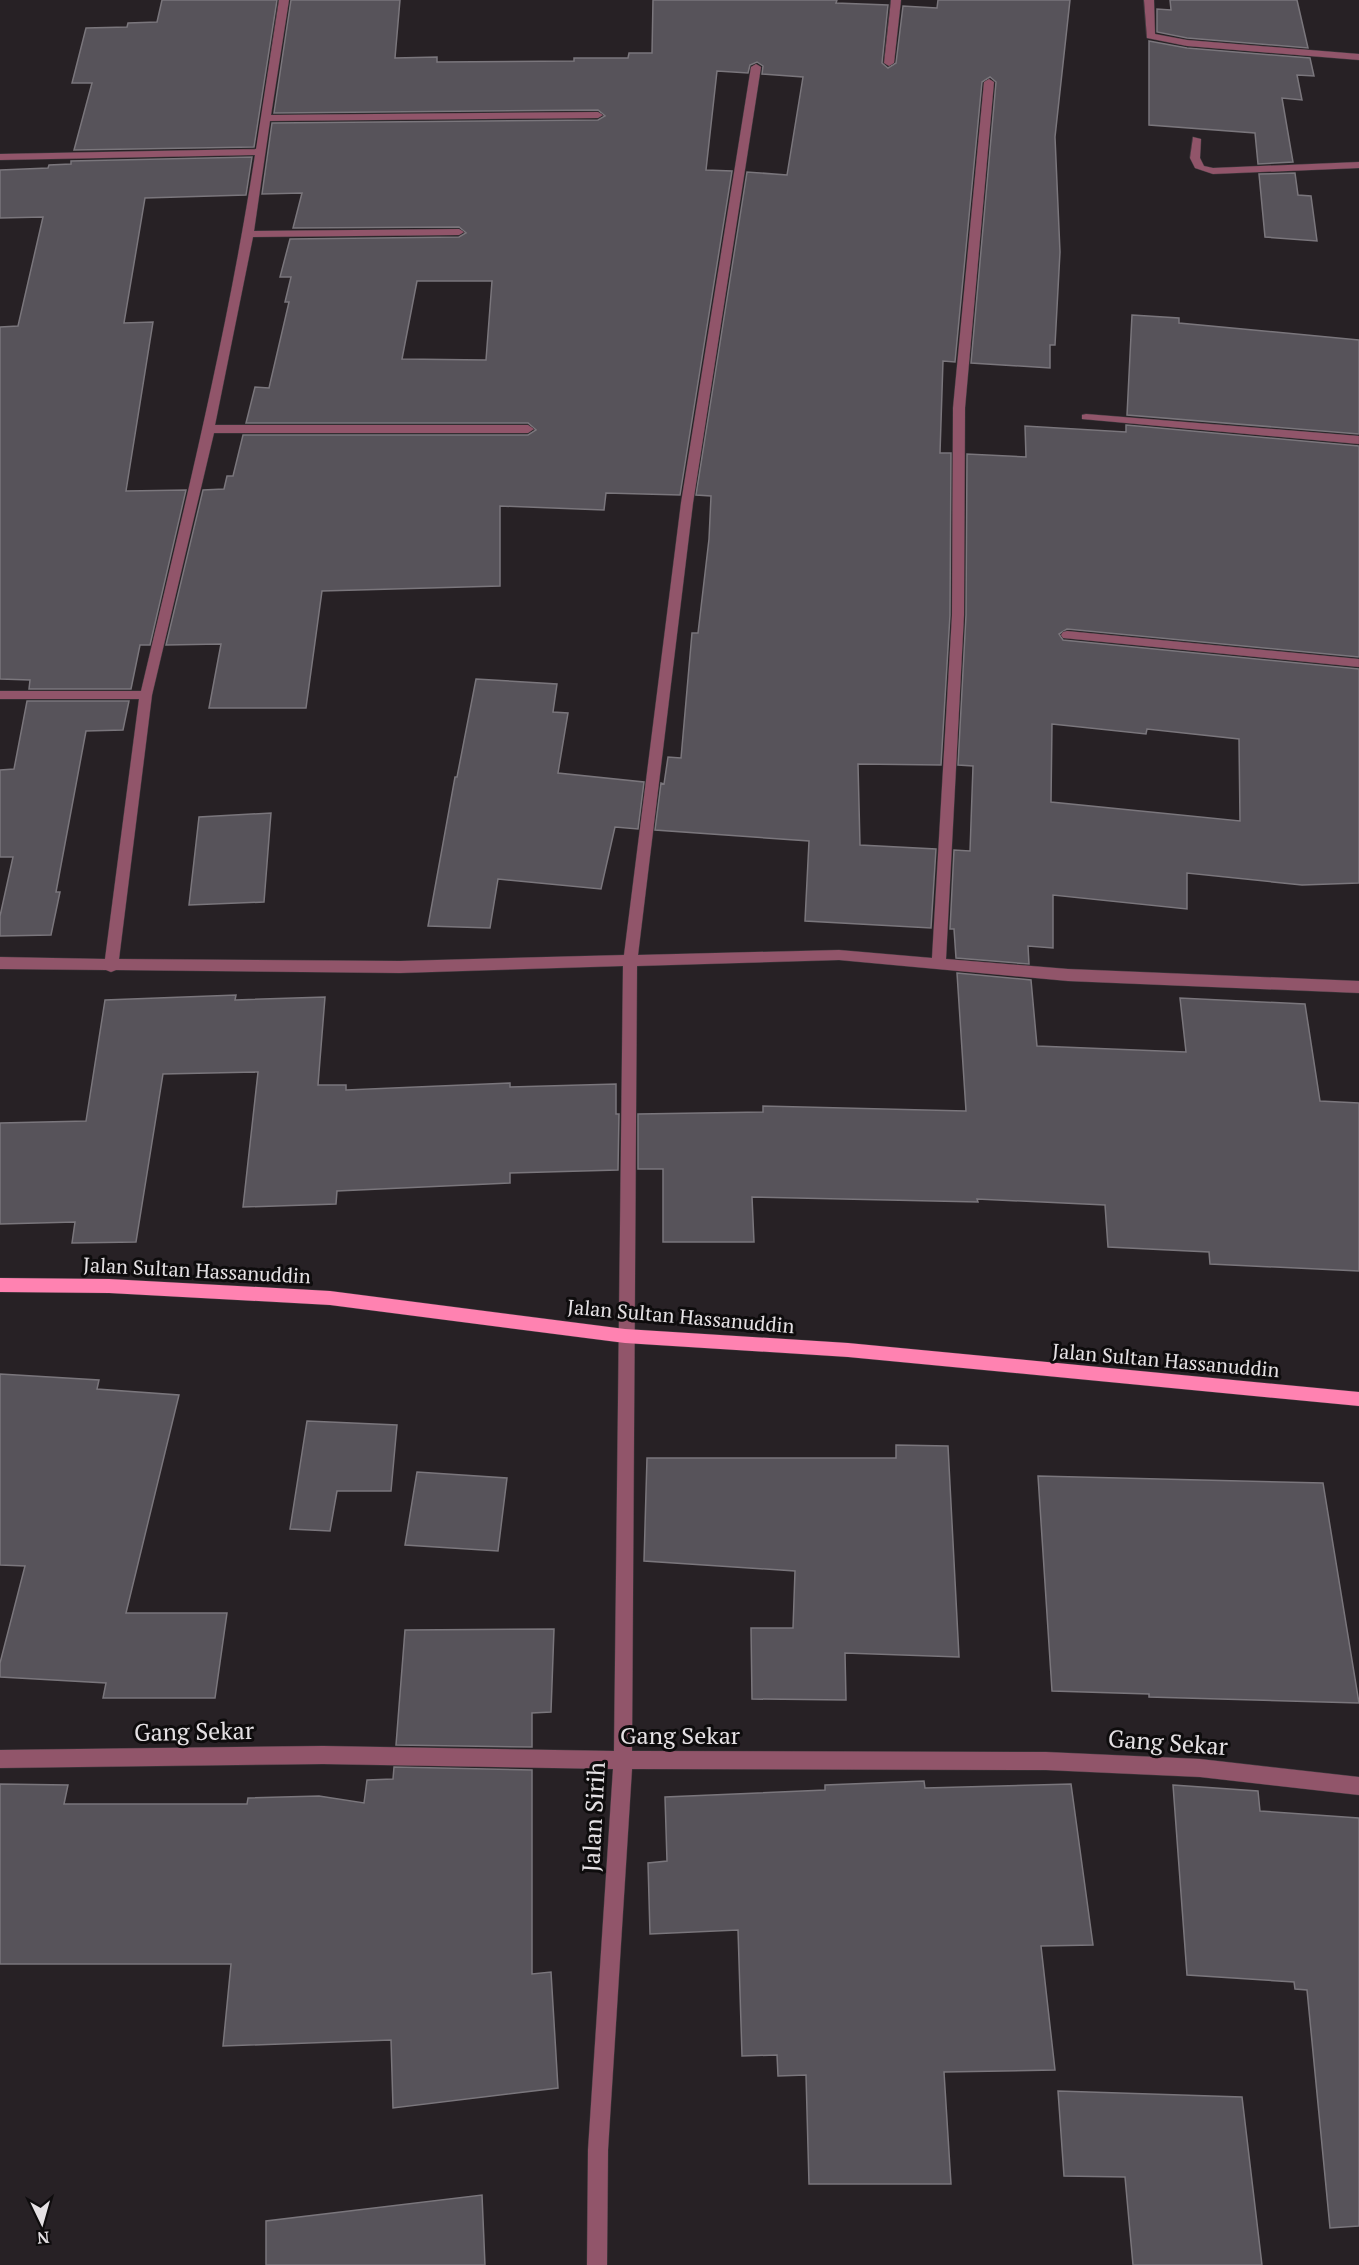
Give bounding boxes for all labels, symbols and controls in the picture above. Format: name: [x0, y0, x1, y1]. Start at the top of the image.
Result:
street label: Jalan Sultan Hassanuddin: [83, 1251, 312, 1289]
street label: Jalan Sultan Hassanuddin: [566, 1293, 796, 1339]
street label: Jalan Sultan Hassanuddin: [1051, 1337, 1281, 1383]
street label: Gang Sekar: [134, 1714, 255, 1748]
street label: Gang Sekar: [620, 1719, 741, 1751]
street label: Gang Sekar: [1107, 1722, 1230, 1762]
street label: Jalan Sirih: [574, 1761, 612, 1873]
north arrow: [12, 2193, 72, 2253]
text: N: [36, 2226, 50, 2249]

